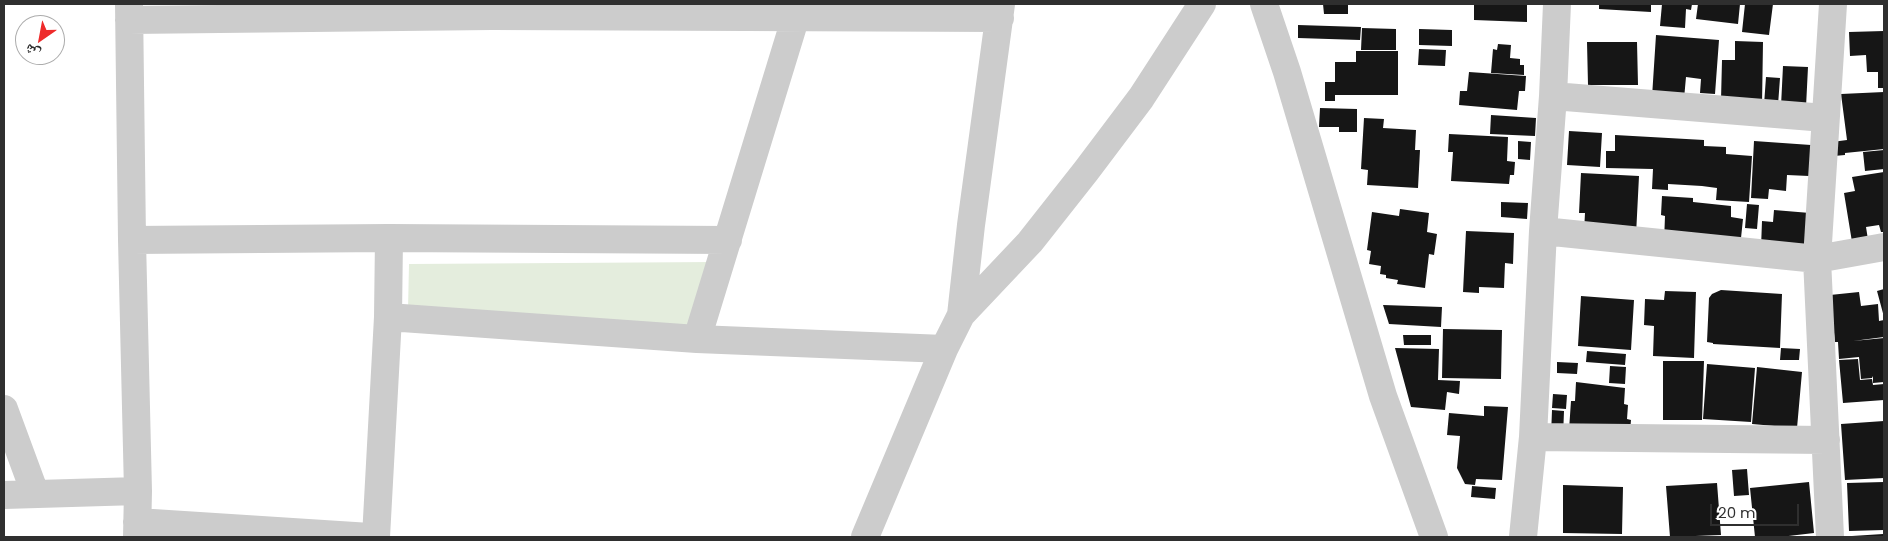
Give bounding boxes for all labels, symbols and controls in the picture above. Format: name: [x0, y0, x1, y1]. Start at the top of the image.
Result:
north arrow: [15, 15, 65, 65]
text: ش: [21, 39, 44, 64]
scale bar: [1713, 494, 1802, 526]
text: 20 m: [1718, 502, 1756, 523]

